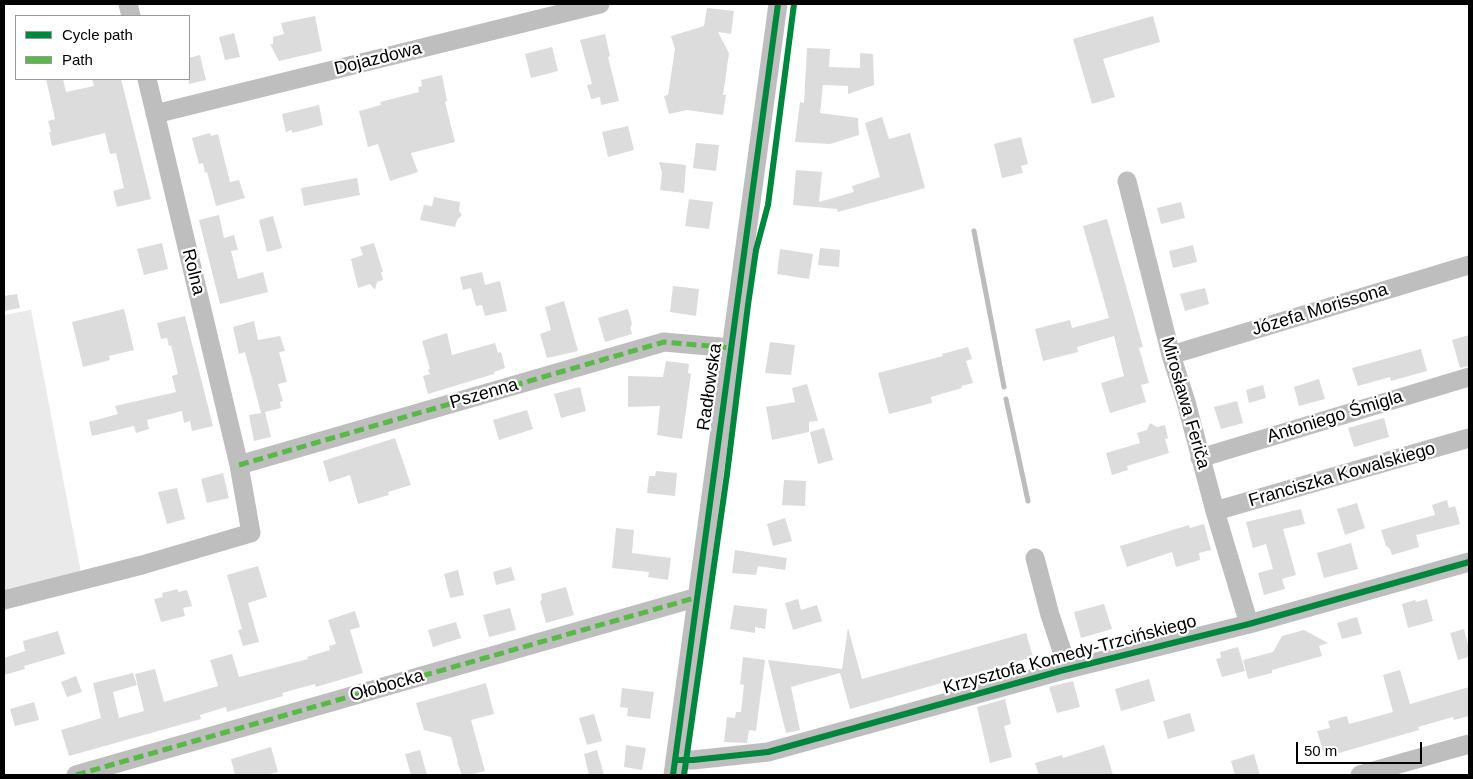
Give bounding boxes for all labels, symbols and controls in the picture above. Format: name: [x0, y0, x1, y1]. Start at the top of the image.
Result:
legend: [15, 15, 190, 80]
text: Cycle path: [62, 26, 133, 43]
street label: Dojazdowa: [332, 38, 424, 80]
text: Path: [62, 51, 93, 68]
street label: Rolna: [177, 247, 209, 297]
street label: Józefa Morissona: [1249, 279, 1391, 341]
street label: Mirosława Feriča: [1156, 335, 1214, 471]
street label: Radłowska: [693, 342, 727, 432]
street label: Pszenna: [447, 374, 521, 414]
street label: Antoniego Śmigla: [1264, 386, 1406, 448]
street label: Franciszka Kowalskiego: [1246, 438, 1438, 512]
street label: Krzysztofa Komedy-Trzcińskiego: [941, 611, 1199, 699]
street label: Ołobocka: [347, 665, 427, 707]
scale bar: [1298, 732, 1424, 764]
text: 50 m: [1304, 742, 1337, 759]

